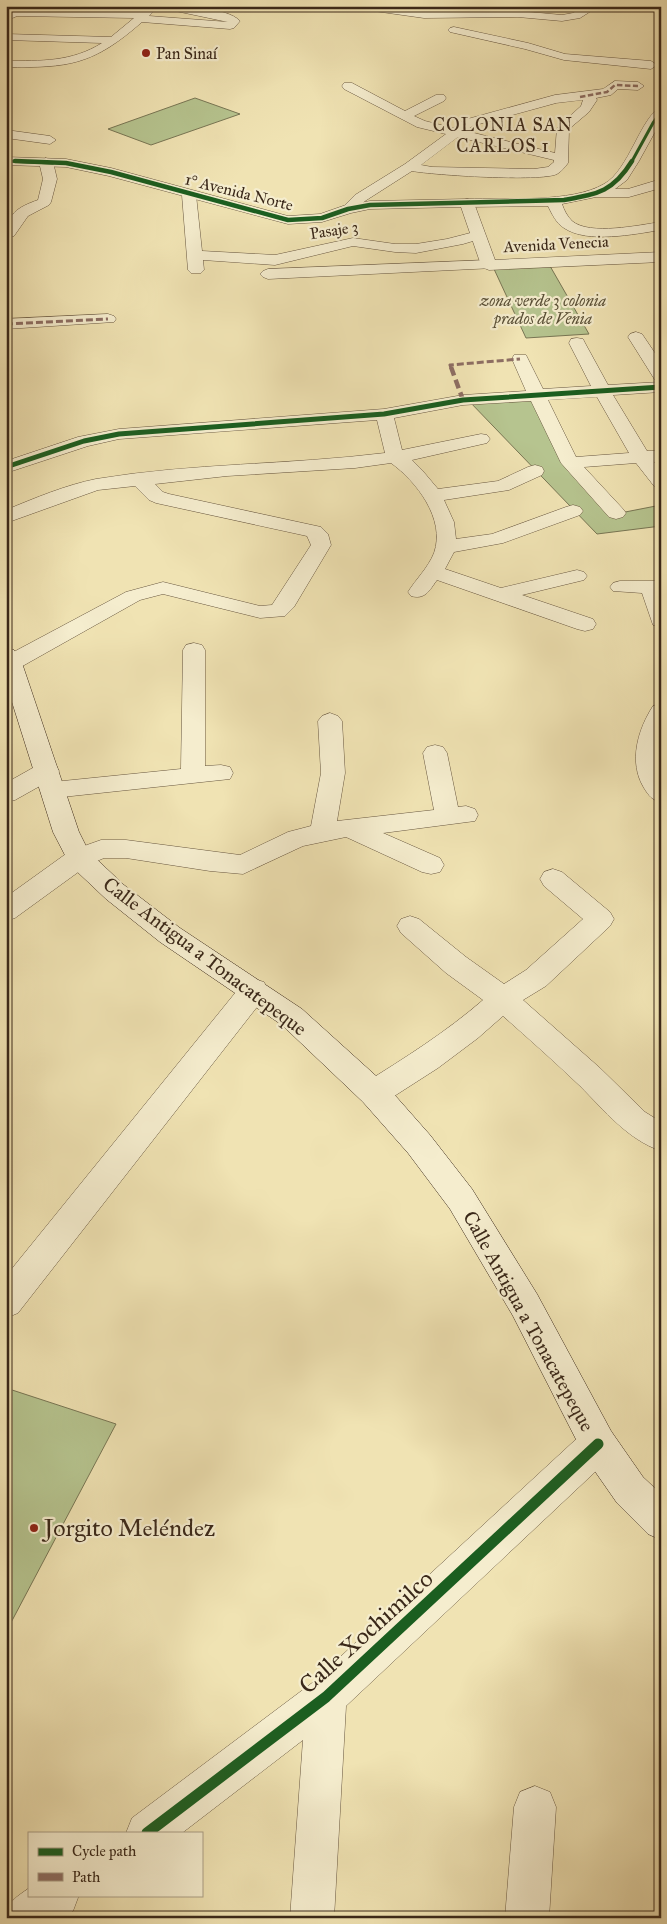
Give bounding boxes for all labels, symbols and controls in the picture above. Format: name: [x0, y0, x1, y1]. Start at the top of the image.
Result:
place label: Pan Sinaí: [156, 44, 218, 63]
marker: Pan Sinaí: [140, 47, 152, 59]
district label: COLONIA SAN CARLOS 1: [433, 114, 573, 157]
street label: 1° Avenida Norte: [183, 169, 295, 215]
street label: Pasaje 3: [309, 217, 359, 243]
street label: Avenida Venecia: [502, 232, 609, 256]
park label: zona verde 3 colonia prados de Venia: [479, 291, 606, 329]
street label: Calle Antigua a Tonacatepeque: [98, 872, 312, 1041]
street label: Calle Antigua a Tonacatepeque: [457, 1206, 600, 1436]
place label: Jorgito Meléndez: [41, 1513, 215, 1543]
marker: Jorgito Meléndez: [28, 1522, 40, 1534]
street label: Calle Xochimilco: [293, 1564, 439, 1700]
legend: [28, 1832, 202, 1896]
text: Cycle path: [72, 1842, 137, 1860]
text: Path: [72, 1868, 101, 1886]

